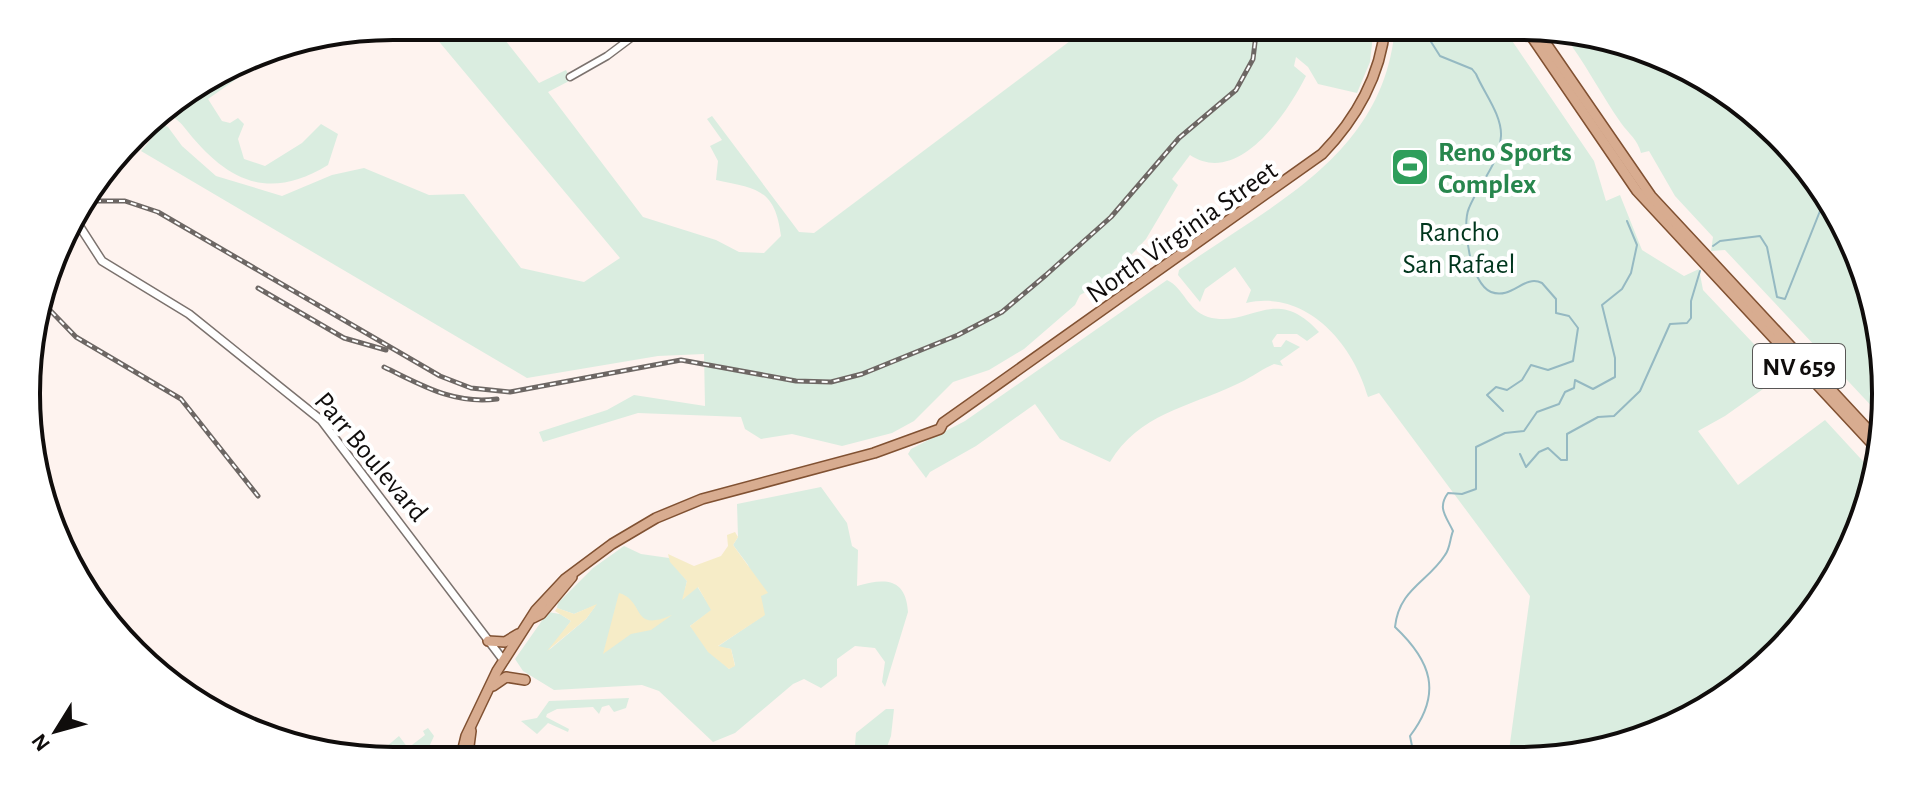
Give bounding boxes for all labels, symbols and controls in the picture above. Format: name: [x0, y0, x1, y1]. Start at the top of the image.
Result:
place label: Reno Sports Complex: [1438, 139, 1572, 199]
sports icon: Reno Sports Complex: [1389, 146, 1431, 188]
street label: North Virginia Street: [1082, 156, 1283, 309]
park label: Rancho San Rafael: [1403, 219, 1515, 279]
road number: NV 659: [1753, 344, 1845, 388]
street label: Parr Boulevard: [309, 387, 432, 527]
north arrow: [16, 691, 96, 771]
text: N: [27, 730, 54, 755]

